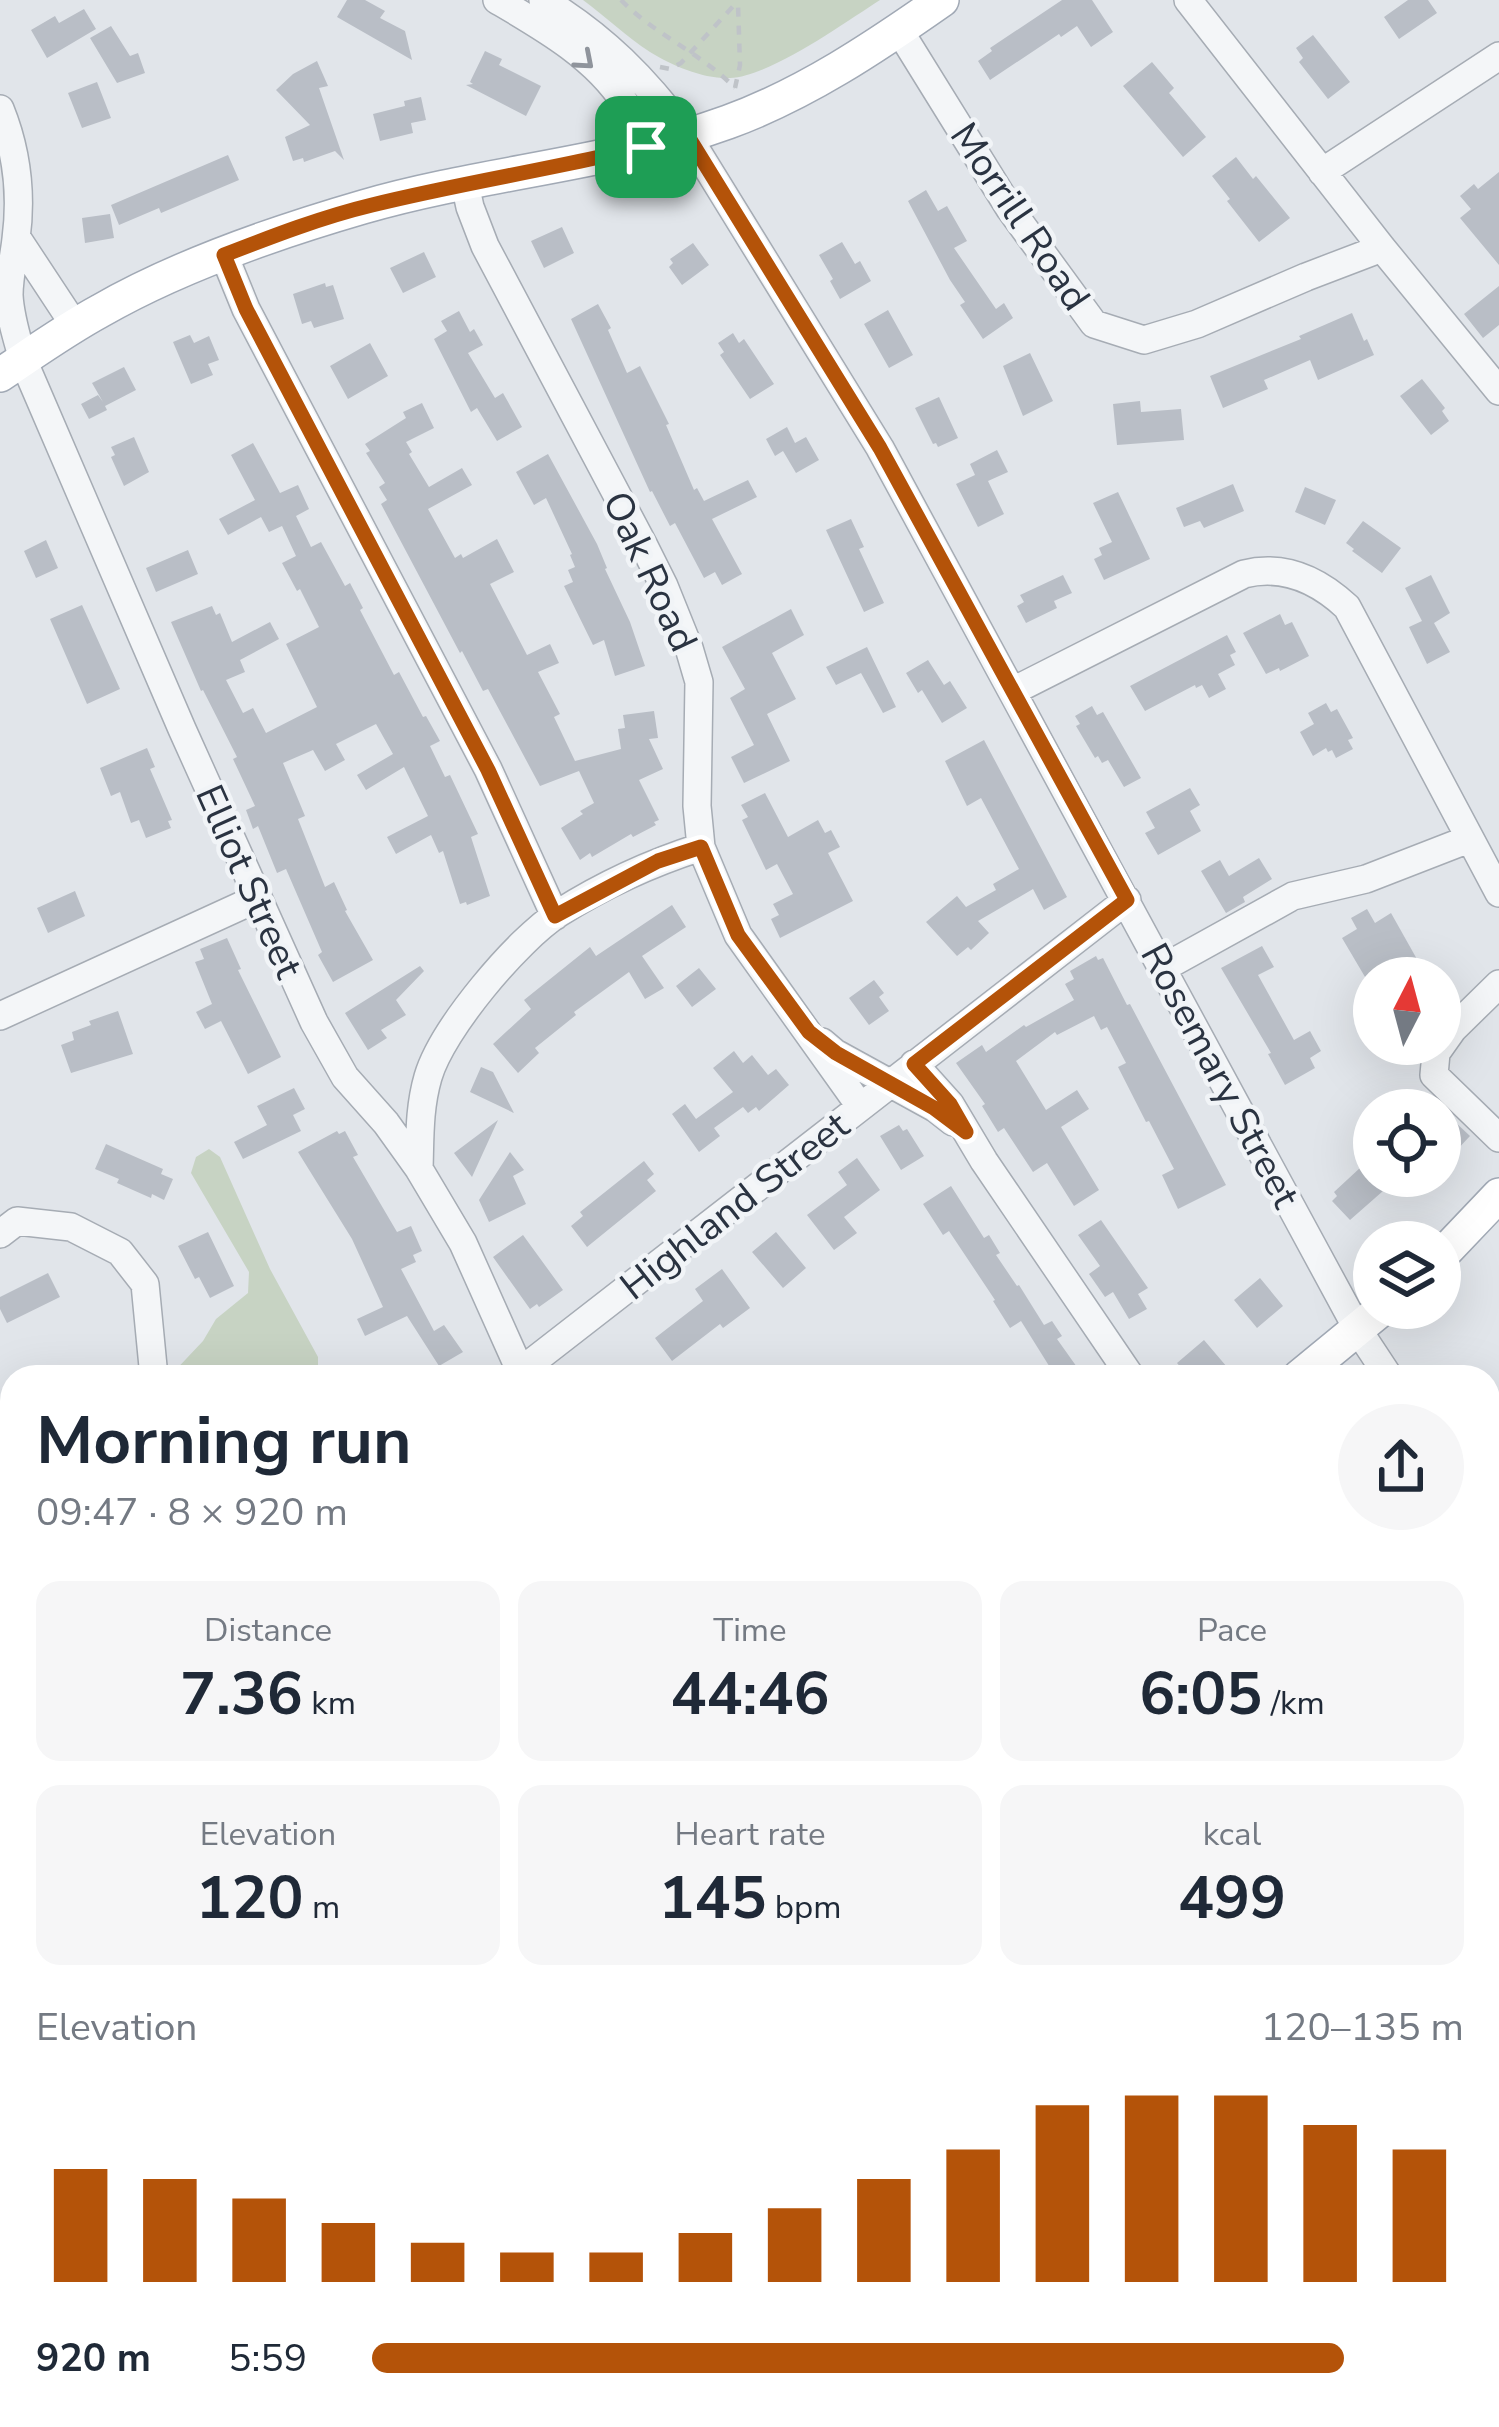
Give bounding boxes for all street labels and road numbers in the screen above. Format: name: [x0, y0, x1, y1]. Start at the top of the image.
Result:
street label: Morrill Road: [937, 113, 1102, 321]
street label: Oak Road: [590, 483, 710, 660]
street label: Elliot Street: [182, 777, 315, 987]
street label: Rosemary Street: [1128, 934, 1312, 1218]
street label: Highland Street: [609, 1100, 861, 1312]

